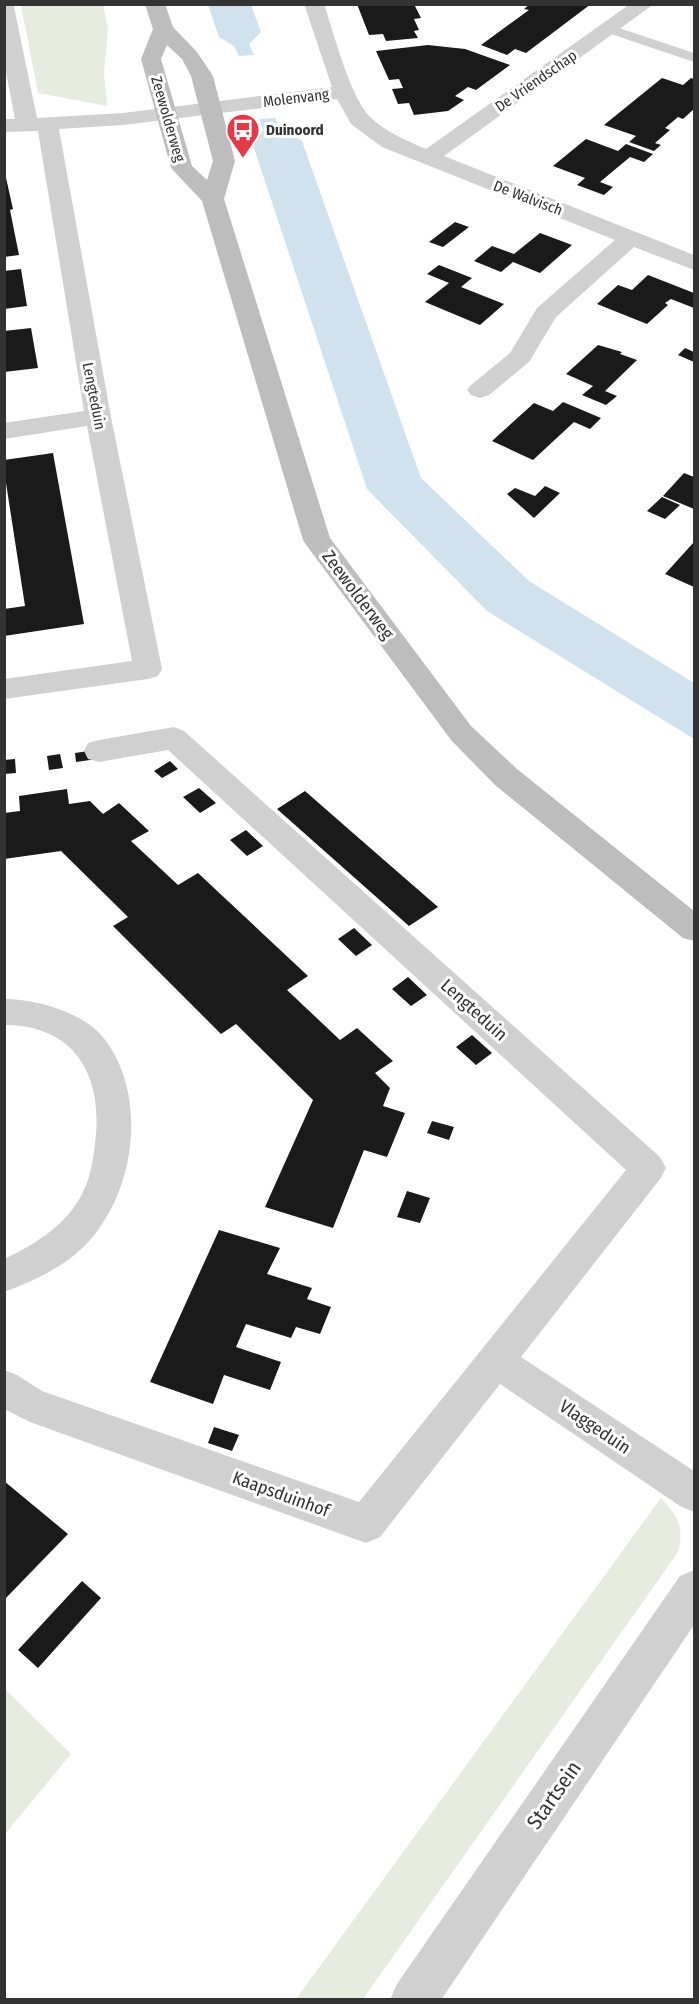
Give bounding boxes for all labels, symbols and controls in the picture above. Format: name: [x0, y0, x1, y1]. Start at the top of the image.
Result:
street label: De Vriendschap: [492, 46, 580, 116]
street label: Zeewolderweg: [147, 74, 189, 164]
street label: Molenvang: [262, 85, 330, 111]
bus stop icon: Duinoord: [225, 112, 261, 159]
place label: Duinoord: [266, 121, 324, 139]
street label: De Walvisch: [491, 177, 565, 219]
street label: Lengteduin: [79, 361, 109, 431]
street label: Zeewolderweg: [317, 546, 399, 644]
street label: Lengteduin: [436, 974, 512, 1046]
street label: Vlaggeduin: [555, 1395, 635, 1459]
street label: Kaapsduinhof: [229, 1466, 334, 1522]
street label: Startsein: [521, 1756, 587, 1834]

